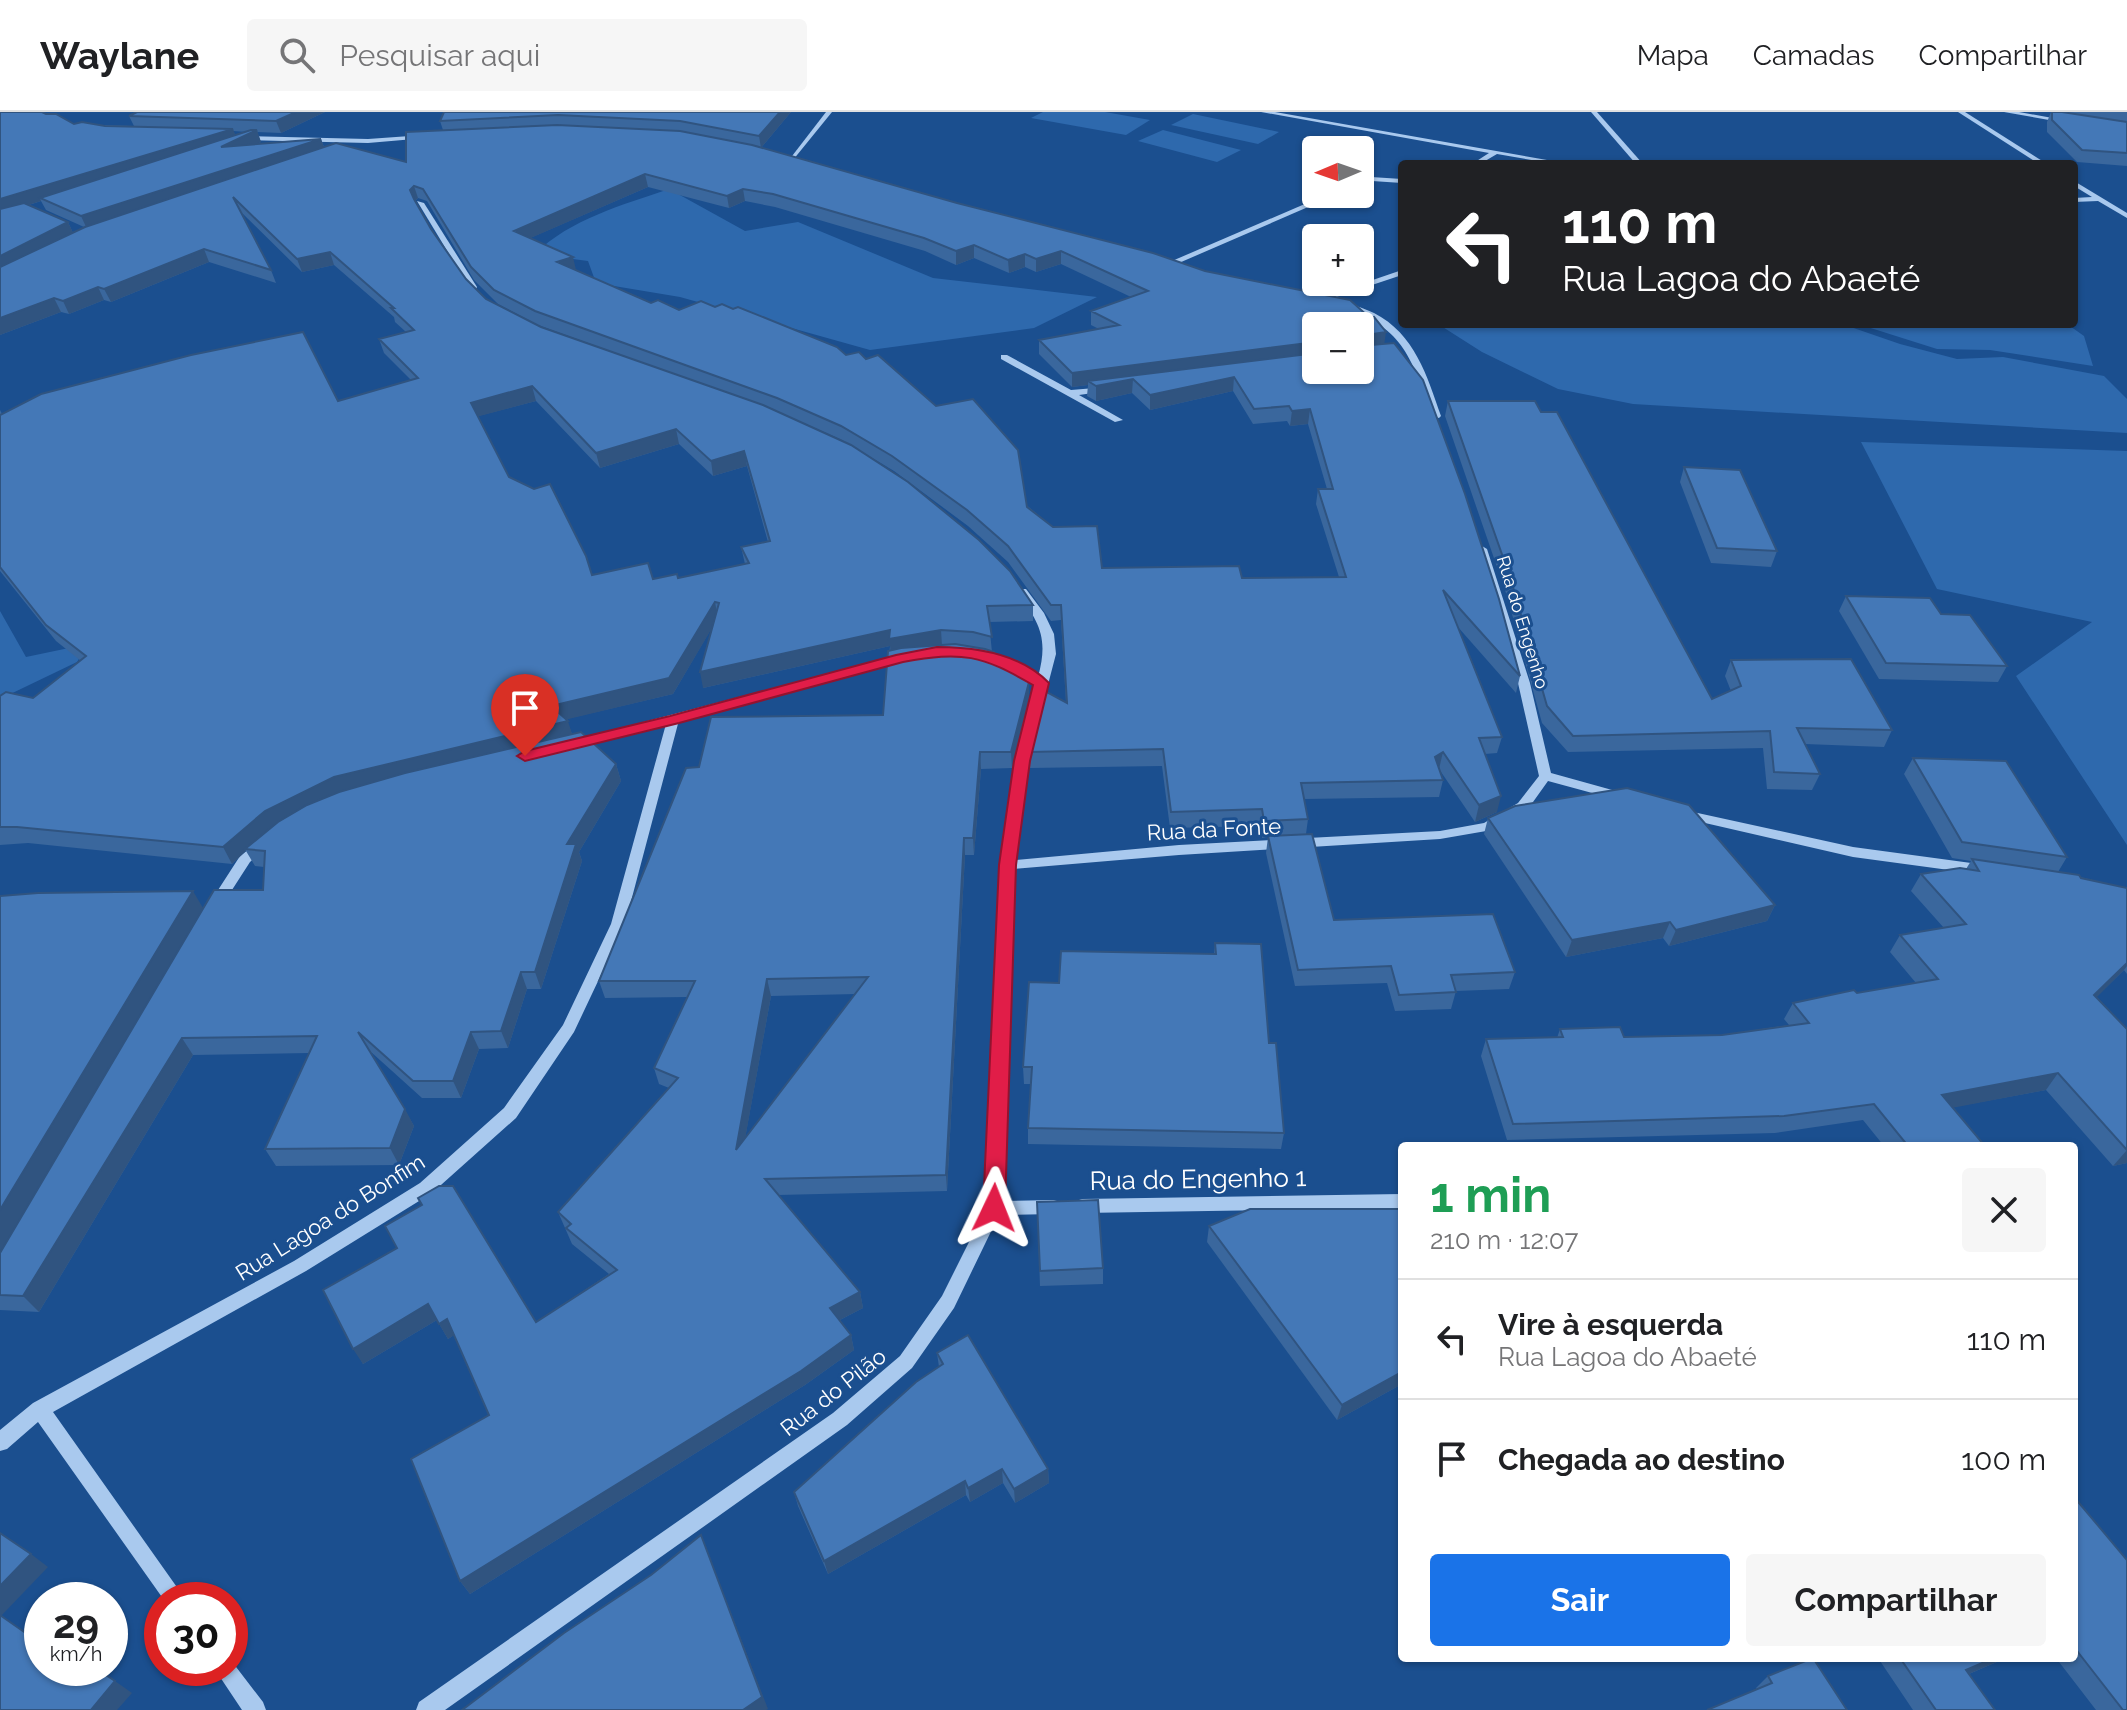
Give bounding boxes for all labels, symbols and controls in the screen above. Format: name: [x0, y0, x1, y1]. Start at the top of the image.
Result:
search box: [247, 19, 807, 91]
text: Waylane: [40, 33, 199, 78]
icon: search: [275, 33, 319, 77]
text: Pesquisar aqui: [339, 38, 540, 73]
text: Mapa: [1637, 39, 1709, 72]
text: Camadas: [1753, 39, 1875, 72]
text: Compartilhar: [1919, 39, 2087, 72]
north arrow: [1302, 136, 1374, 208]
map controls: [1302, 136, 1374, 384]
text: 110 m: [1562, 190, 1717, 256]
icon: left: [1430, 192, 1534, 296]
button: +: [1302, 224, 1374, 296]
text: Rua Lagoa do Abaeté: [1562, 257, 1920, 299]
button: −: [1302, 312, 1374, 384]
street label: Rua do Engenho: [1493, 553, 1553, 691]
pin: [491, 674, 559, 756]
icon: arrive: [503, 686, 547, 730]
street label: Rua da Fonte: [1146, 812, 1282, 845]
street label: Rua Lagoa do Bonfim: [231, 1148, 429, 1286]
street label: Rua do Engenho 1: [1089, 1162, 1307, 1196]
position arrow: [952, 1166, 1036, 1250]
text: 1 min: [1430, 1167, 1551, 1223]
button: close: [1962, 1168, 2046, 1252]
text: 210 m · 12:07: [1430, 1225, 1578, 1255]
text: Vire à esquerda: [1498, 1307, 1723, 1342]
icon: left: [1430, 1317, 1474, 1361]
text: 110 m: [1967, 1322, 2046, 1357]
text: Rua Lagoa do Abaeté: [1498, 1342, 1757, 1372]
street label: Rua do Pilão: [775, 1343, 891, 1441]
icon: arrive: [1430, 1437, 1474, 1481]
text: Chegada ao destino: [1498, 1442, 1785, 1477]
text: 100 m: [1961, 1442, 2046, 1477]
button: Sair: [1430, 1554, 1730, 1646]
button: Compartilhar: [1746, 1554, 2046, 1646]
speed limit sign: 30: [144, 1582, 248, 1686]
text: 29: [53, 1600, 99, 1647]
text: km/h: [50, 1642, 102, 1666]

